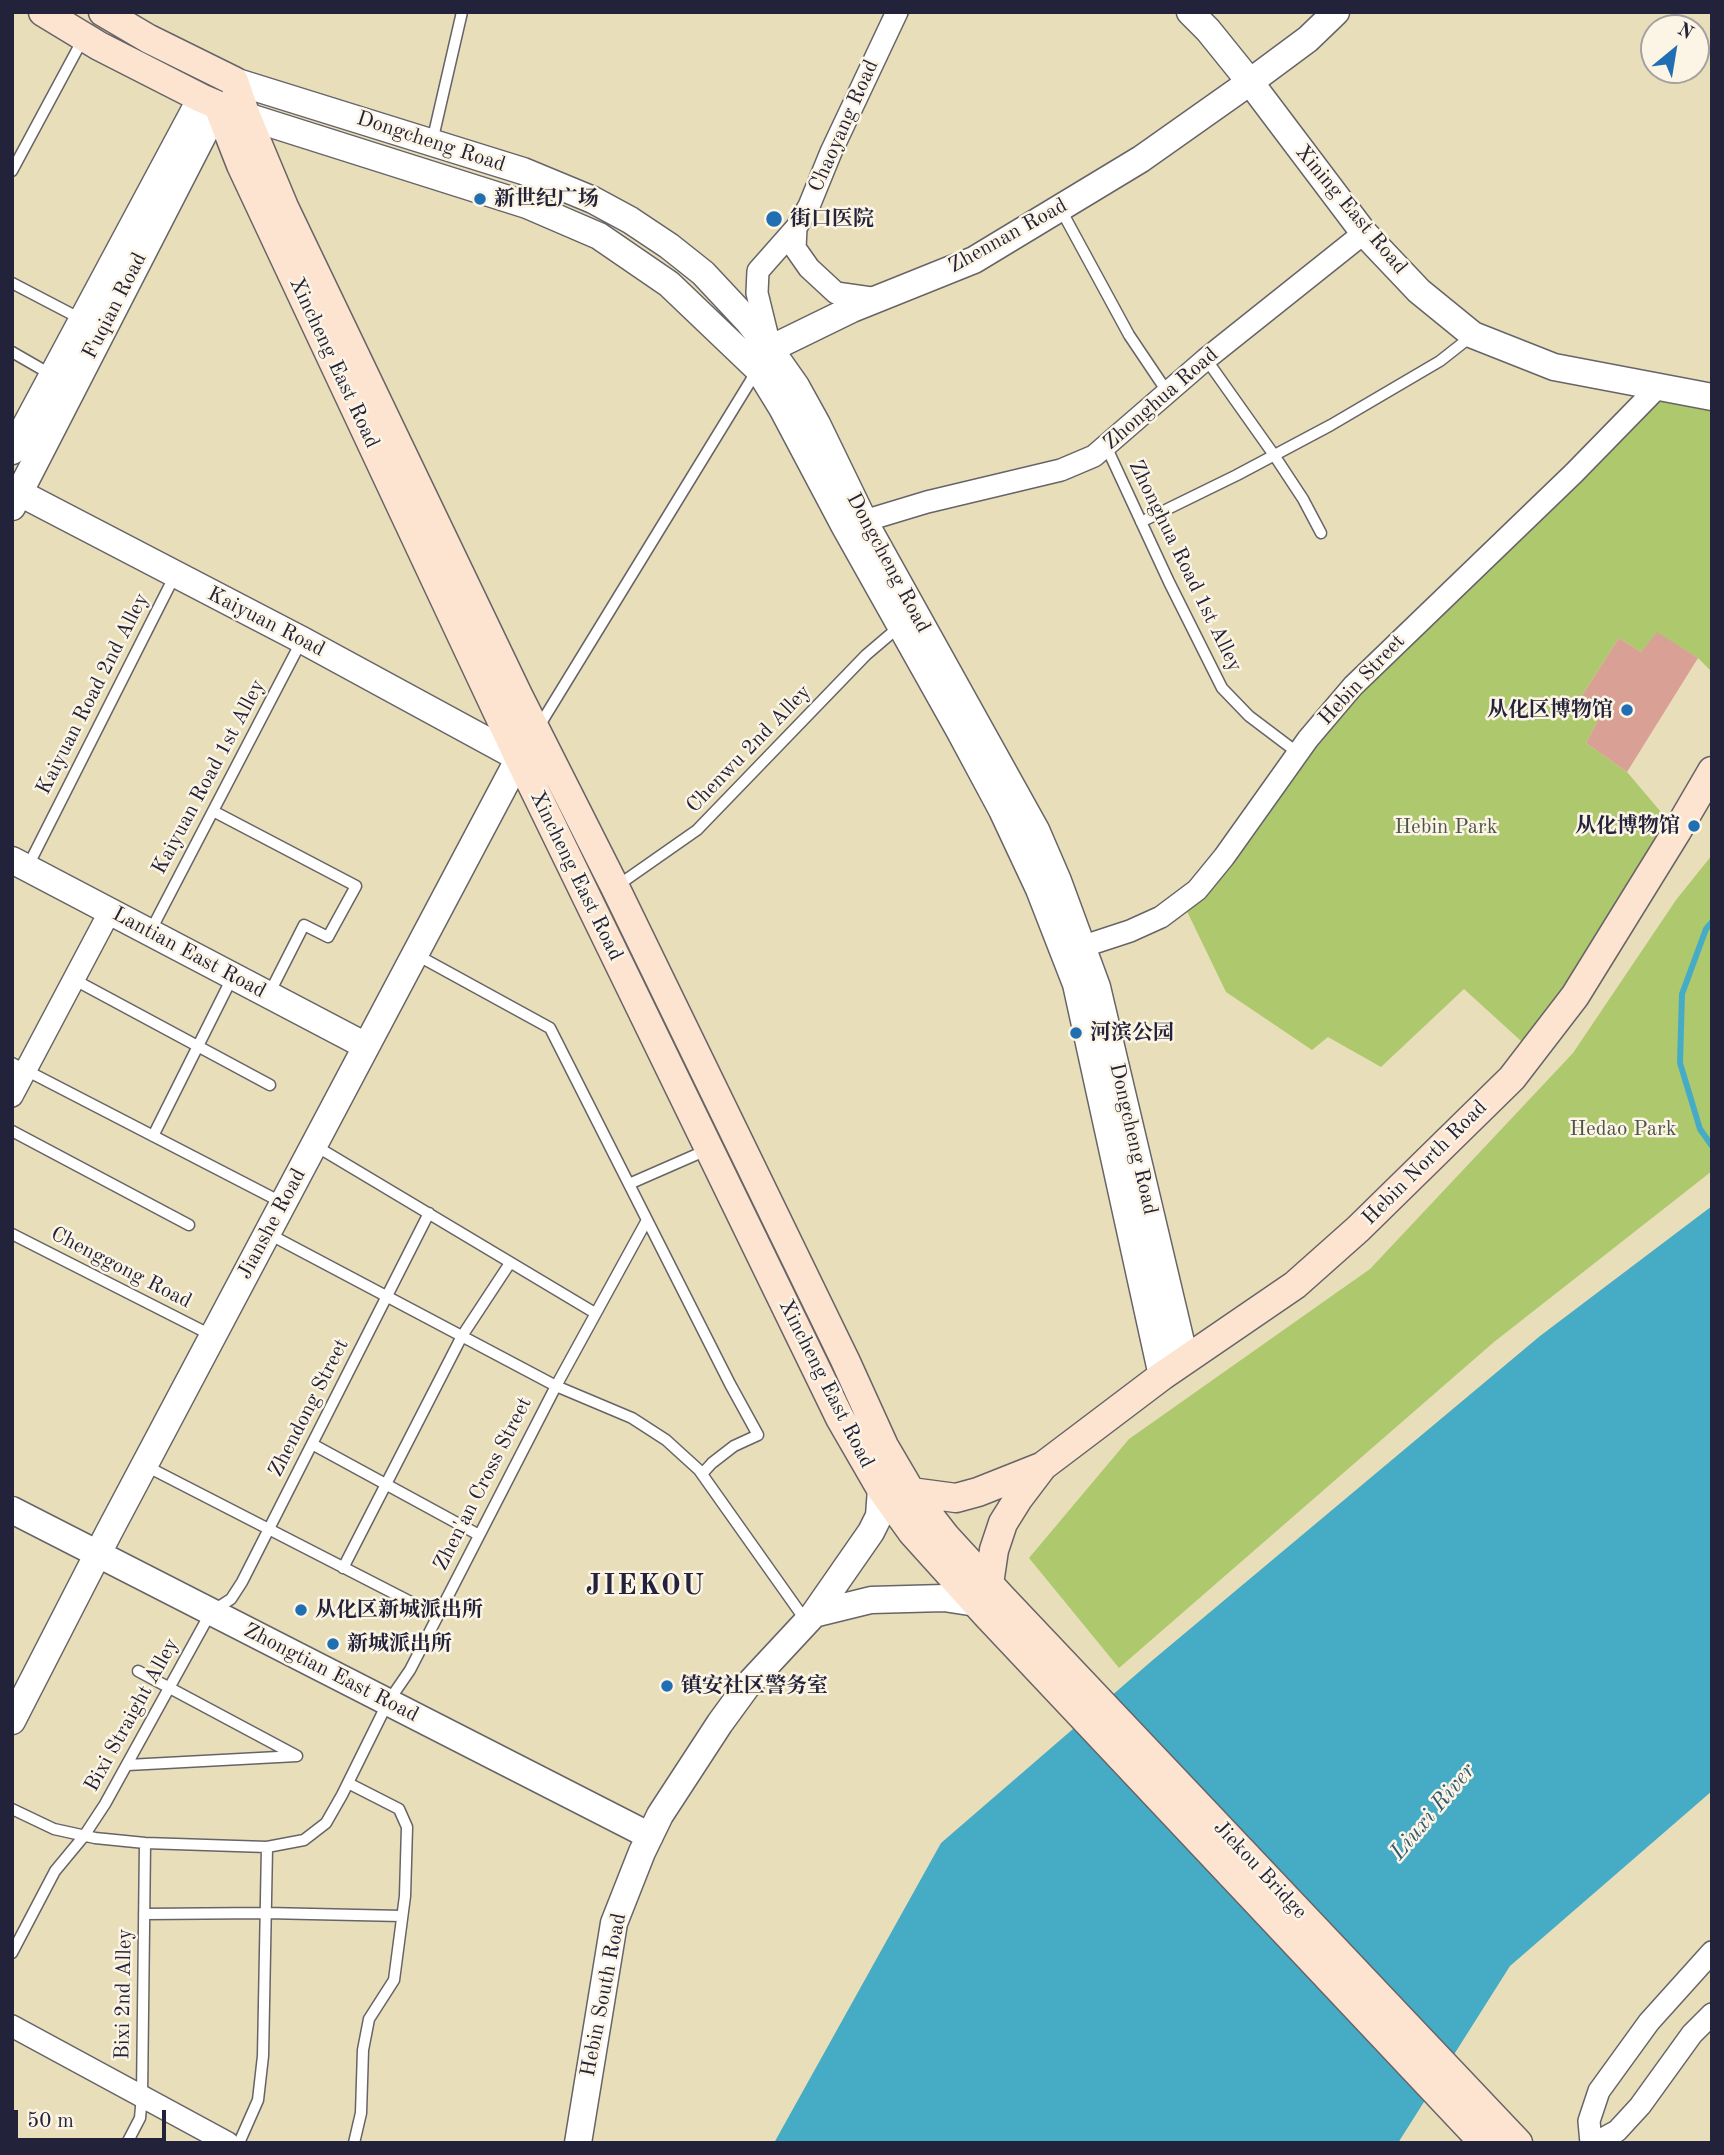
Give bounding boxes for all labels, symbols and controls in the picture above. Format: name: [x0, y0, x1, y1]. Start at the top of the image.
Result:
north arrow: [1640, 14, 1710, 84]
text: N: [1674, 20, 1696, 44]
street label: Chaoyang Road: [804, 56, 884, 196]
street label: Dongcheng Road: [353, 106, 509, 178]
street label: Xining East Road: [1290, 140, 1412, 280]
place label: 新世纪广场: [494, 186, 599, 212]
marker: 新世纪广场: [472, 191, 488, 207]
street label: Zhennan Road: [944, 193, 1072, 279]
place label: 街口医院: [790, 206, 874, 232]
marker: 街口医院: [764, 209, 784, 229]
street label: Fuqian Road: [77, 249, 153, 363]
street label: Xincheng East Road: [283, 274, 385, 452]
street label: Zhonghua Road: [1098, 342, 1224, 456]
street label: Zhonghua Road 1st Alley: [1123, 456, 1247, 676]
street label: Dongcheng Road: [840, 489, 936, 637]
street label: Kaiyuan Road: [203, 582, 329, 662]
street label: Kaiyuan Road 2nd Alley: [31, 589, 155, 799]
street label: Hebin Street: [1313, 629, 1411, 731]
street label: Kaiyuan Road 1st Alley: [147, 675, 271, 879]
street label: Chenwu 2nd Alley: [681, 680, 817, 818]
place label: 从化区博物馆: [1487, 697, 1613, 723]
marker: 从化区博物馆: [1619, 702, 1635, 718]
street label: Xincheng East Road: [524, 787, 628, 965]
place label: 从化博物馆: [1575, 813, 1680, 839]
park label: Hebin Park: [1394, 814, 1498, 840]
marker: 从化博物馆: [1686, 818, 1702, 834]
street label: Lantian East Road: [108, 902, 270, 1004]
place label: 河滨公园: [1090, 1020, 1174, 1046]
marker: 河滨公园: [1068, 1025, 1084, 1041]
street label: Dongcheng Road: [1103, 1061, 1163, 1217]
street label: Hebin North Road: [1357, 1095, 1493, 1231]
park label: Hedao Park: [1569, 1116, 1677, 1142]
street label: Jianshe Road: [232, 1164, 312, 1284]
street label: Chenggong Road: [46, 1222, 196, 1314]
street label: Xincheng East Road: [773, 1296, 879, 1472]
street label: Zhendong Street: [263, 1335, 355, 1481]
street label: Zhen'an Cross Street: [428, 1393, 538, 1575]
district label: JIEKOU: [587, 1570, 705, 1604]
place label: 从化区新城派出所: [315, 1597, 483, 1623]
marker: 从化区新城派出所: [293, 1602, 309, 1618]
street label: Zhongtian East Road: [239, 1618, 423, 1728]
place label: 新城派出所: [347, 1631, 452, 1657]
street label: Bixi Straight Alley: [79, 1634, 185, 1796]
marker: 新城派出所: [325, 1636, 341, 1652]
place label: 镇安社区警务室: [681, 1673, 828, 1699]
marker: 镇安社区警务室: [659, 1678, 675, 1694]
water label: Liuxi River: [1385, 1758, 1481, 1866]
street label: Jiekou Bridge: [1208, 1815, 1312, 1925]
street label: Hebin South Road: [576, 1911, 632, 2079]
street label: Bixi 2nd Alley: [110, 1928, 138, 2060]
scale bar: [18, 2096, 170, 2140]
text: 50 m: [27, 2111, 74, 2132]

